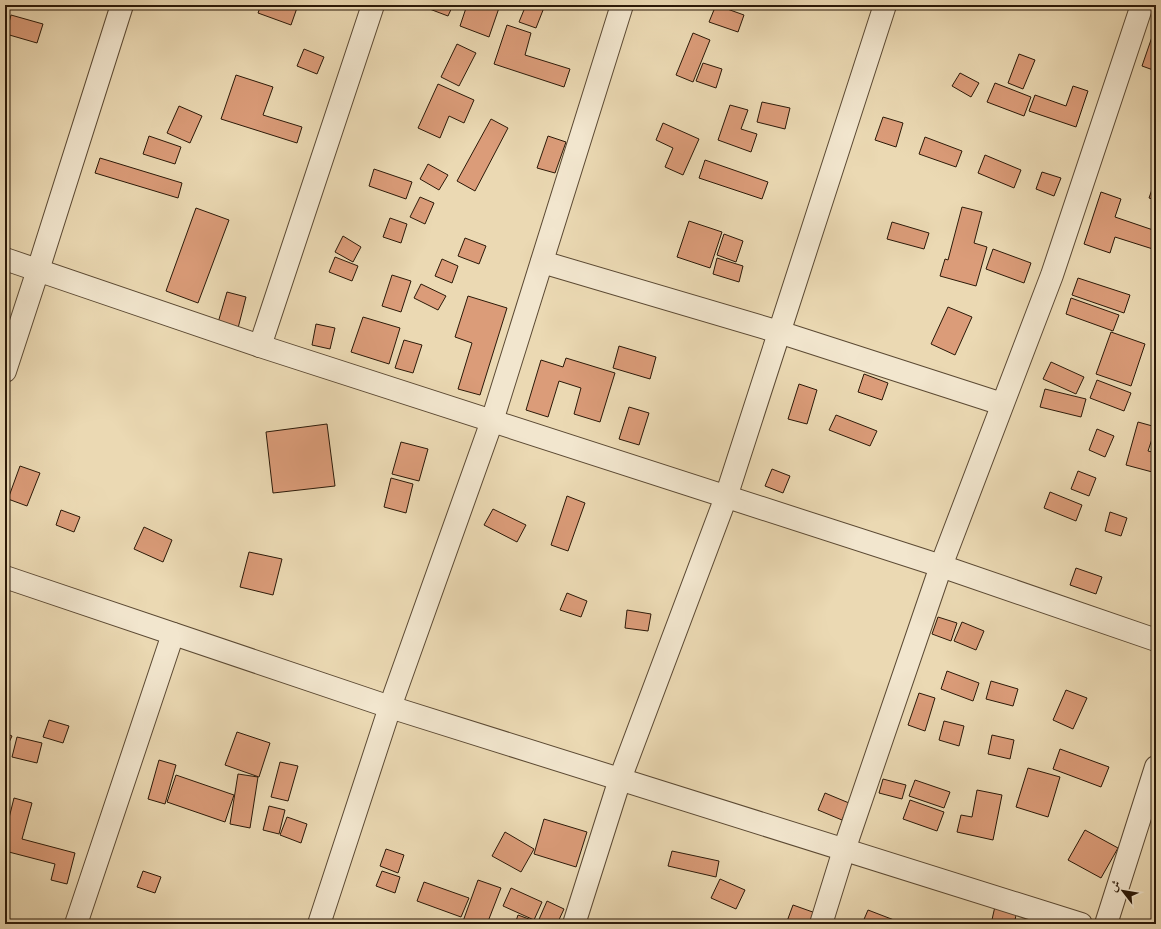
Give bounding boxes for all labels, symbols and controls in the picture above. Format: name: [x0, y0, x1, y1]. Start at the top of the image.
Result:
north arrow: [1103, 871, 1143, 911]
text: ش: [1106, 877, 1123, 894]

